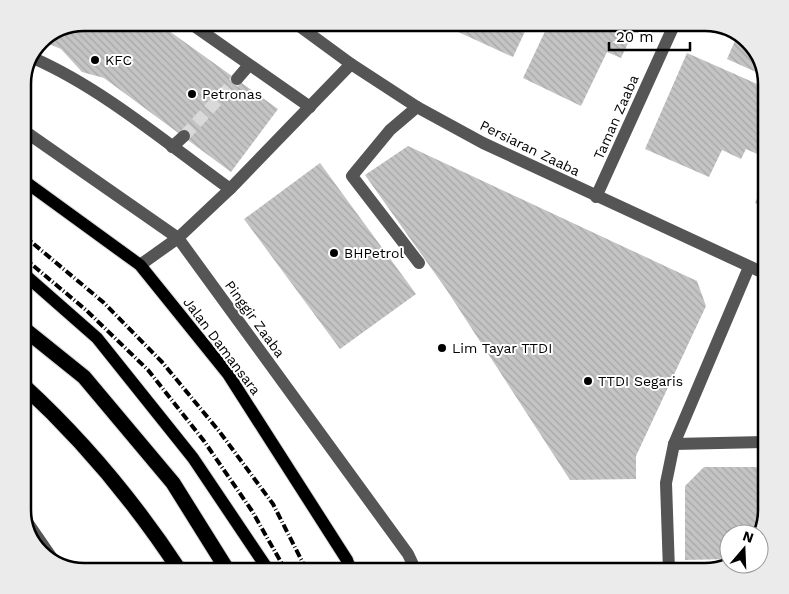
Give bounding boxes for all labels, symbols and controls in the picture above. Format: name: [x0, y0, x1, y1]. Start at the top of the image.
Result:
scale bar: [609, 20, 690, 52]
text: 20 m: [616, 28, 654, 46]
place label: KFC: [105, 52, 132, 68]
marker: KFC: [89, 54, 101, 66]
street label: Taman Zaaba: [590, 72, 642, 162]
place label: Petronas: [202, 86, 262, 102]
marker: Petronas: [186, 88, 198, 100]
street label: Persiaran Zaaba: [477, 117, 583, 179]
place label: BHPetrol: [344, 245, 404, 261]
marker: BHPetrol: [328, 247, 340, 259]
street label: Pinggir Zaaba: [222, 277, 288, 361]
street label: Jalan Damansara: [180, 294, 264, 398]
place label: Lim Tayar TTDI: [452, 340, 552, 356]
marker: Lim Tayar TTDI: [436, 342, 448, 354]
place label: TTDI Segaris: [598, 373, 683, 389]
marker: TTDI Segaris: [582, 375, 594, 387]
north arrow: [719, 524, 769, 574]
text: N: [741, 527, 756, 546]

